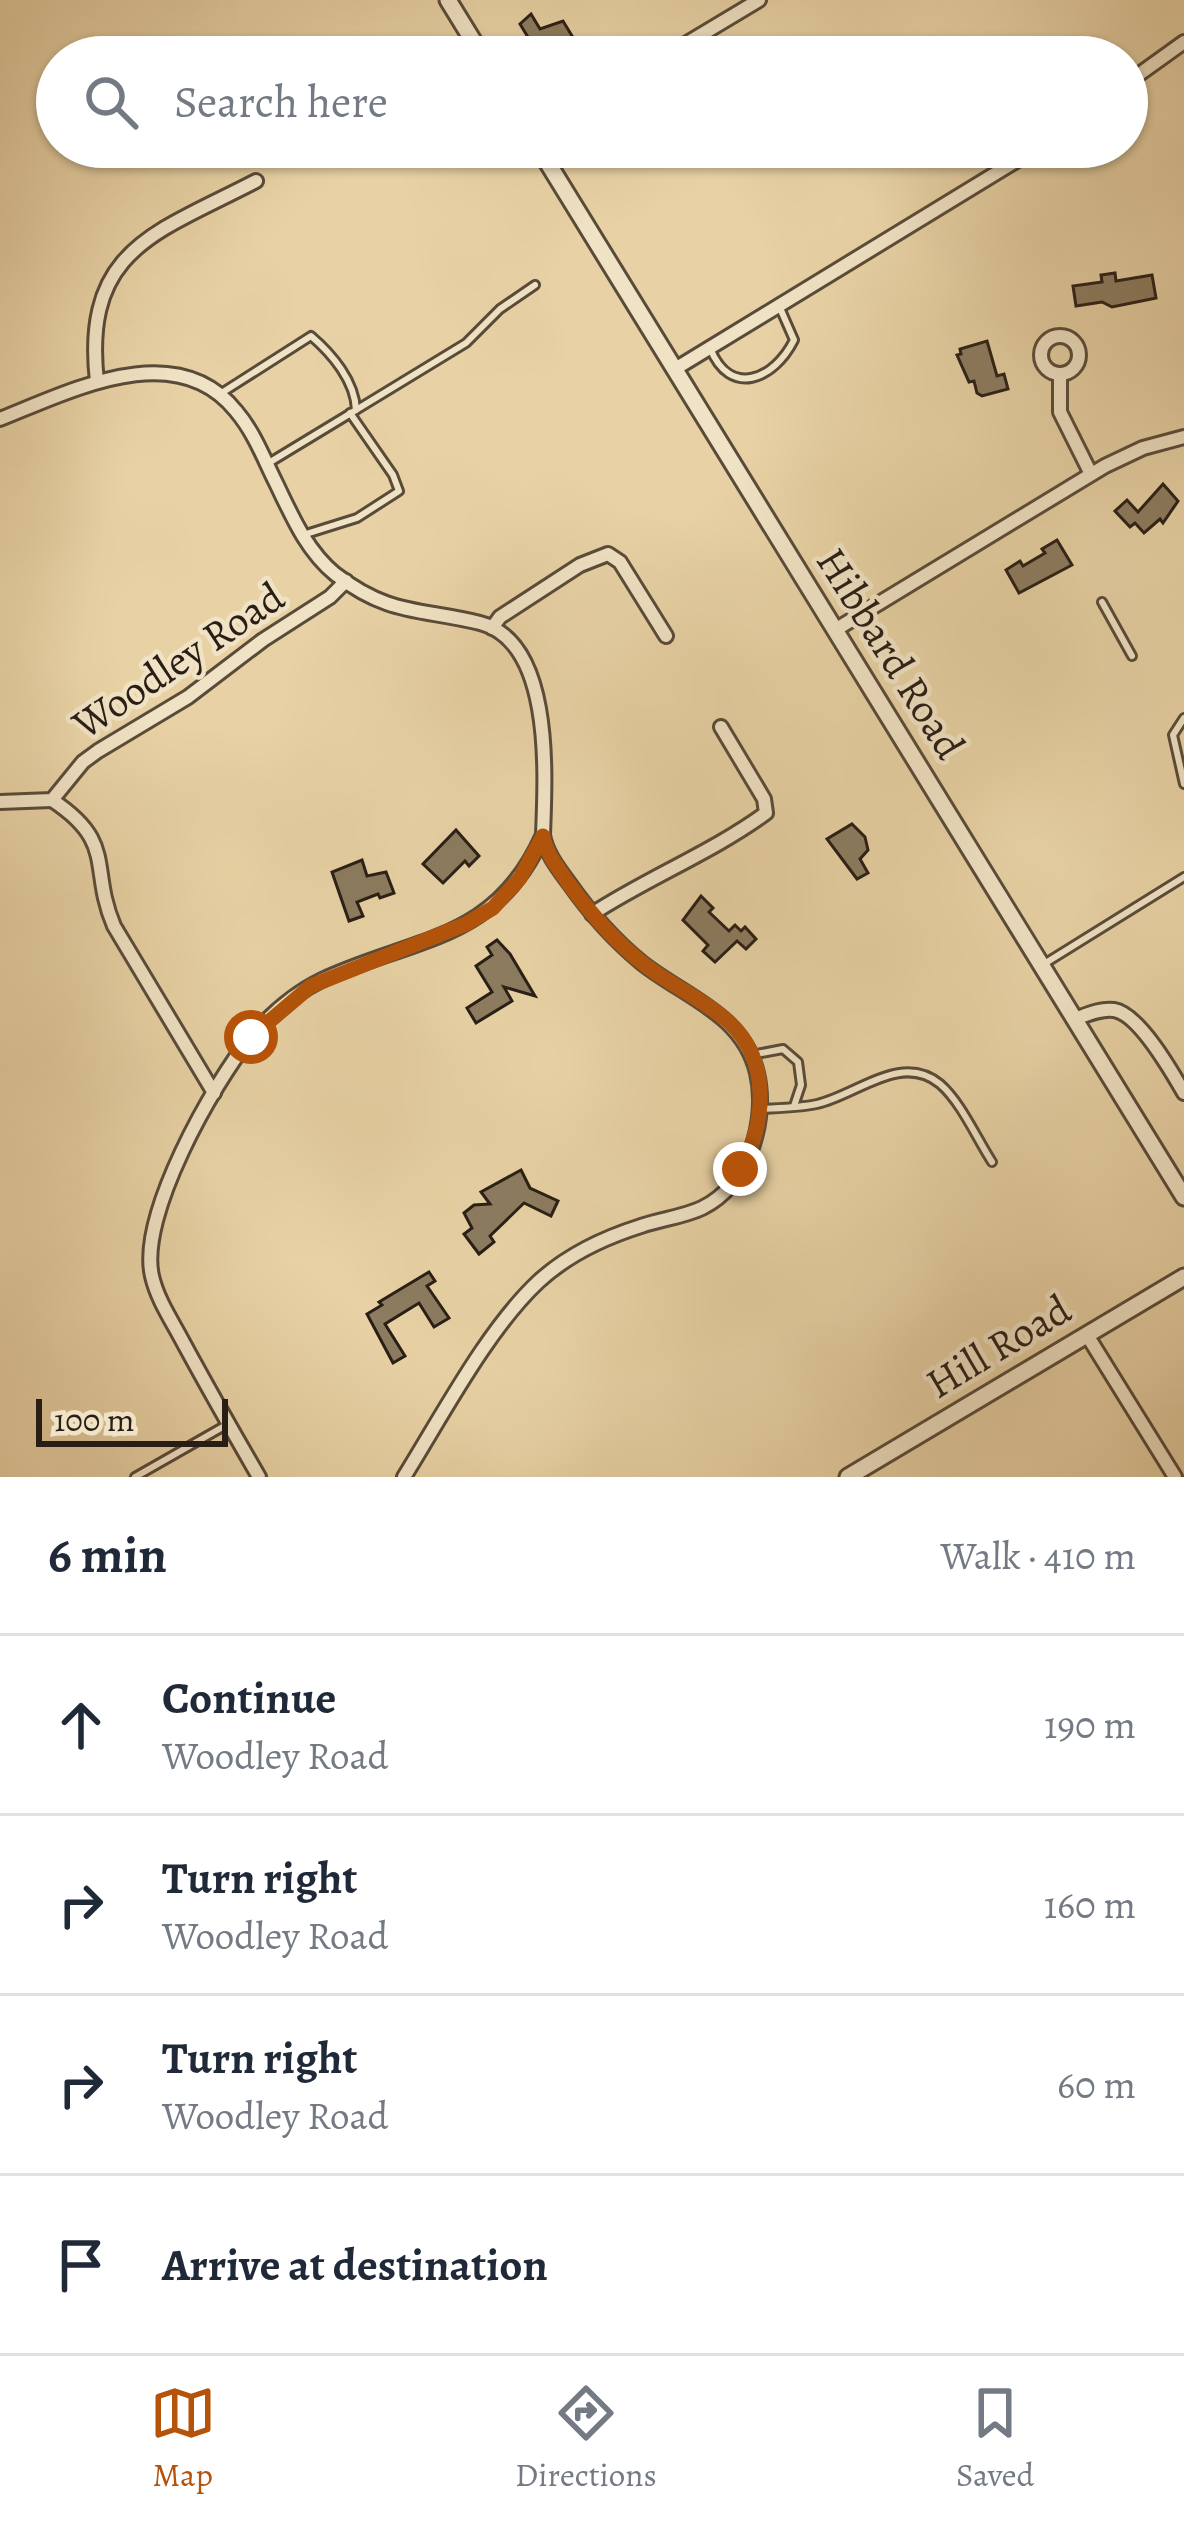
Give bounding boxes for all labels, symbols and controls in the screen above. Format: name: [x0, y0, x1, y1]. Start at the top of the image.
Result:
search box: [36, 36, 1148, 168]
icon: search: [78, 69, 144, 135]
text: Search here: [174, 71, 388, 133]
street label: Hibbard Road: [803, 536, 979, 770]
street label: Woodley Road: [60, 568, 295, 752]
route start: [224, 1010, 278, 1064]
route end: [713, 1142, 767, 1196]
street label: Hill Road: [915, 1280, 1081, 1411]
scale bar: [36, 1393, 228, 1446]
text: 100 m: [54, 1397, 134, 1442]
text: 6 min: [48, 1520, 167, 1590]
text: Walk · 410 m: [941, 1529, 1136, 1582]
text: Continue: [162, 1667, 336, 1729]
icon: ahead: [48, 1692, 114, 1758]
text: 190 m: [1044, 1698, 1136, 1751]
text: Woodley Road: [162, 1729, 389, 1782]
text: Turn right: [162, 1847, 357, 1909]
icon: right: [48, 1872, 114, 1938]
text: 160 m: [1044, 1878, 1136, 1931]
text: Woodley Road: [162, 1909, 389, 1962]
text: Turn right: [162, 2027, 357, 2089]
icon: right: [48, 2052, 114, 2118]
text: 60 m: [1057, 2058, 1136, 2111]
text: Woodley Road: [162, 2089, 389, 2142]
icon: arrive: [48, 2232, 114, 2298]
text: Arrive at destination: [162, 2234, 548, 2296]
tab: Map: [150, 2380, 216, 2497]
tab: Directions: [515, 2380, 657, 2497]
tab: Saved: [956, 2380, 1034, 2497]

